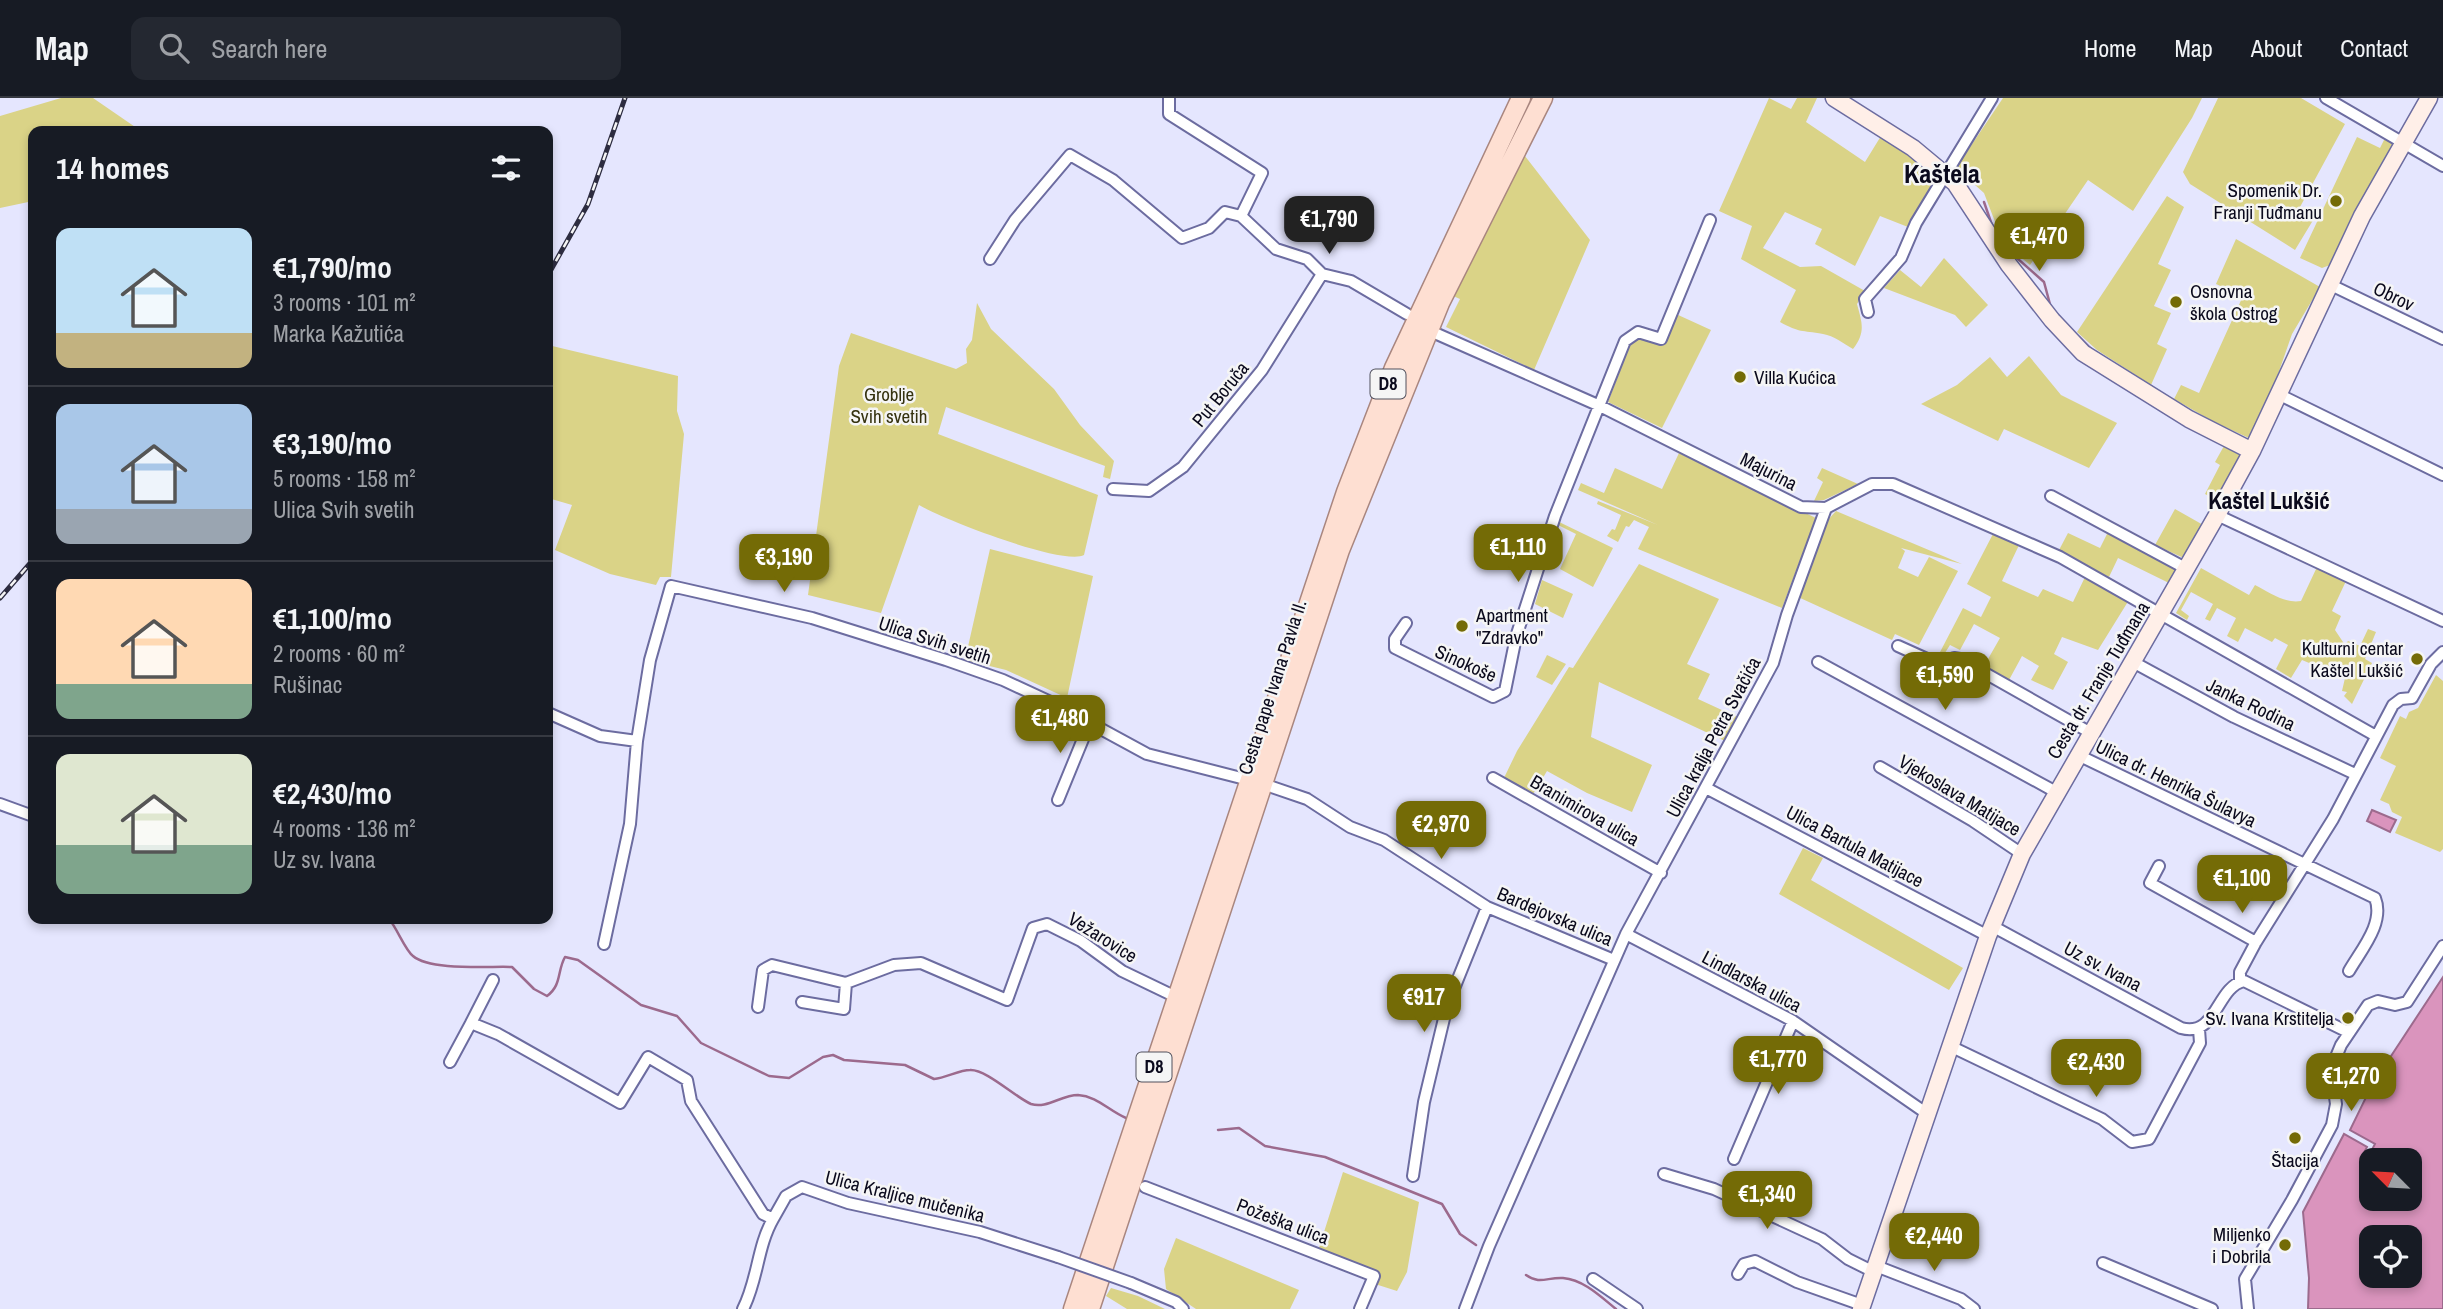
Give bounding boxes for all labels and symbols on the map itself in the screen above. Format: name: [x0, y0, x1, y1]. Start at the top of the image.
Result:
district label: Kaštela: [1904, 156, 1980, 191]
place label: Spomenik Dr. Franji Tuđmanu: [2214, 177, 2322, 225]
marker: Spomenik Dr. Franji Tuđmanu: [2328, 193, 2344, 209]
pin: €1,790: [1272, 197, 1386, 256]
pin: €1,470: [1982, 214, 2096, 273]
street label: Obrov: [2369, 275, 2419, 317]
place label: Osnovna škola Ostrog: [2190, 278, 2278, 326]
marker: Osnovna škola Ostrog: [2168, 294, 2184, 310]
street label: Put Boruča: [1186, 356, 1255, 432]
place label: Villa Kućica: [1754, 364, 1836, 390]
marker: Villa Kućica: [1732, 369, 1748, 385]
road number: D8: [1370, 370, 1406, 398]
park label: Groblje Svih svetih: [850, 381, 928, 429]
street label: Majurina: [1736, 446, 1802, 496]
district label: Kaštel Lukšić: [2208, 485, 2330, 516]
pin: €1,110: [1461, 524, 1575, 584]
pin: €3,190: [727, 534, 841, 594]
street label: Cesta pape Ivana Pavla II.: [1231, 596, 1313, 778]
street label: Cesta dr. Franje Tuđmana: [2041, 596, 2156, 764]
place label: Apartment "Zdravko": [1475, 602, 1549, 650]
street label: Ulica Svih svetih: [875, 610, 995, 670]
marker: Apartment "Zdravko": [1454, 618, 1470, 634]
place label: Kulturni centar Kaštel Lukšić: [2302, 635, 2404, 683]
street label: Sinokoše: [1431, 638, 1501, 688]
marker: Kulturni centar Kaštel Lukšić: [2409, 651, 2425, 667]
street label: Ulica kralja Petra Svačića: [1660, 652, 1767, 822]
pin: €1,590: [1888, 652, 2002, 712]
street label: Janka Rodina: [2202, 671, 2300, 737]
pin: €1,480: [1003, 696, 1117, 755]
street label: Ulica dr. Henrika Šulavya: [2091, 733, 2261, 833]
street label: Vjekoslava Matijace: [1894, 748, 2026, 842]
street label: Branimirova ulica: [1526, 768, 1645, 852]
street label: Ulica Bartula Matijace: [1782, 799, 1928, 893]
pin: €2,970: [1384, 802, 1498, 861]
pin: €1,100: [2185, 856, 2299, 915]
street label: Bardejovska ulica: [1493, 880, 1617, 952]
street label: Vežarovice: [1063, 906, 1143, 968]
street label: Uz sv. Ivana: [2060, 935, 2147, 997]
street label: Lindlarska ulica: [1698, 944, 1807, 1018]
pin: €917: [1383, 974, 1465, 1034]
place label: Sv. Ivana Krstitelja: [2205, 1005, 2334, 1031]
marker: Sv. Ivana Krstitelja: [2340, 1010, 2356, 1026]
pin: €1,770: [1721, 1037, 1835, 1096]
pin: €2,430: [2039, 1040, 2153, 1099]
road number: D8: [1136, 1052, 1172, 1082]
pin: €1,270: [2294, 1054, 2408, 1113]
marker: Štacija: [2287, 1130, 2303, 1146]
place label: Štacija: [2271, 1147, 2319, 1173]
north arrow: [2359, 1148, 2422, 1211]
street label: Ulica Kraljice mučenika: [822, 1164, 988, 1228]
pin: €1,340: [1710, 1172, 1824, 1231]
street label: Požeška ulica: [1233, 1191, 1333, 1251]
pin: €2,440: [1877, 1214, 1991, 1273]
place label: Miljenko i Dobrila: [2212, 1221, 2271, 1269]
marker: Miljenko i Dobrila: [2277, 1237, 2293, 1253]

